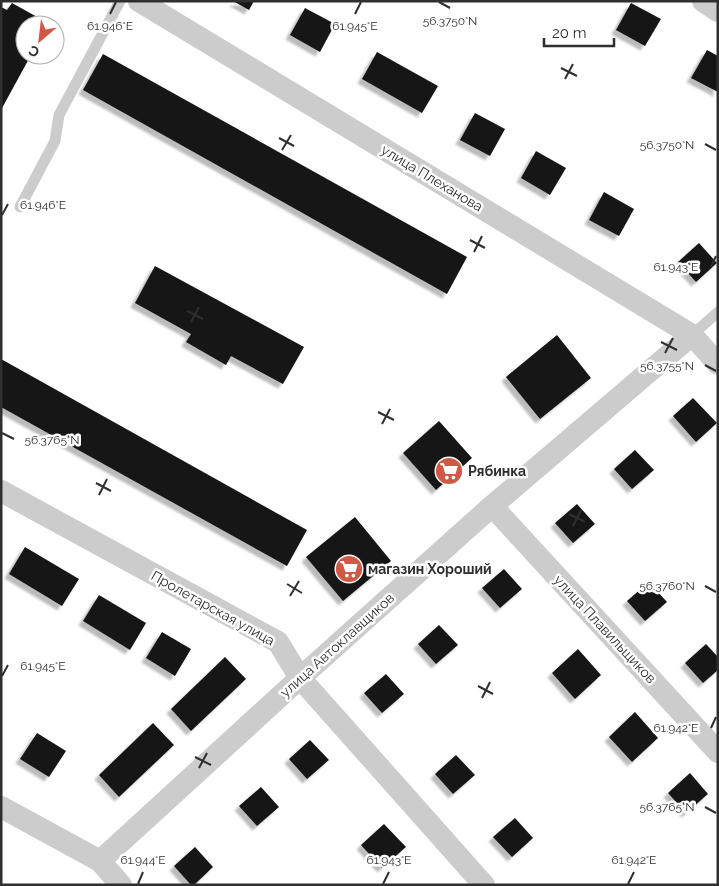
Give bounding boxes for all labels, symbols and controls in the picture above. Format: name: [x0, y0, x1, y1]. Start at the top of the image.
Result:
text: 56.3750°N: [423, 14, 477, 28]
north arrow: [15, 15, 65, 65]
scale bar: [544, 15, 614, 47]
text: 61.946°E: [87, 19, 133, 33]
text: 61.945°E: [332, 19, 378, 33]
text: 20 m: [552, 24, 587, 42]
text: С: [26, 42, 42, 61]
text: 56.3750°N: [640, 138, 694, 152]
street label: улица Плеханова: [378, 141, 486, 215]
text: 61.946°E: [20, 198, 66, 212]
text: 61.943°E: [654, 260, 698, 274]
text: 56.3755°N: [640, 359, 694, 373]
text: 56.3765°N: [24, 433, 80, 447]
supermarket icon: Рябинка: [434, 456, 464, 486]
place label: Рябинка: [468, 463, 526, 479]
supermarket icon: магазин Хороший: [334, 554, 364, 584]
place label: магазин Хороший: [368, 561, 492, 577]
street label: Пролетарская улица: [148, 567, 278, 649]
street label: улица Плавильщиков: [551, 572, 659, 686]
text: 56.3760°N: [639, 579, 695, 593]
street label: улица Автоклавщиков: [277, 590, 397, 700]
text: 61.945°E: [20, 659, 66, 673]
text: 61.942°E: [654, 721, 698, 735]
text: 56.3765°N: [639, 800, 695, 814]
text: 61.944°E: [120, 853, 166, 867]
text: 61.943°E: [367, 853, 411, 867]
text: 61.942°E: [612, 853, 656, 867]

